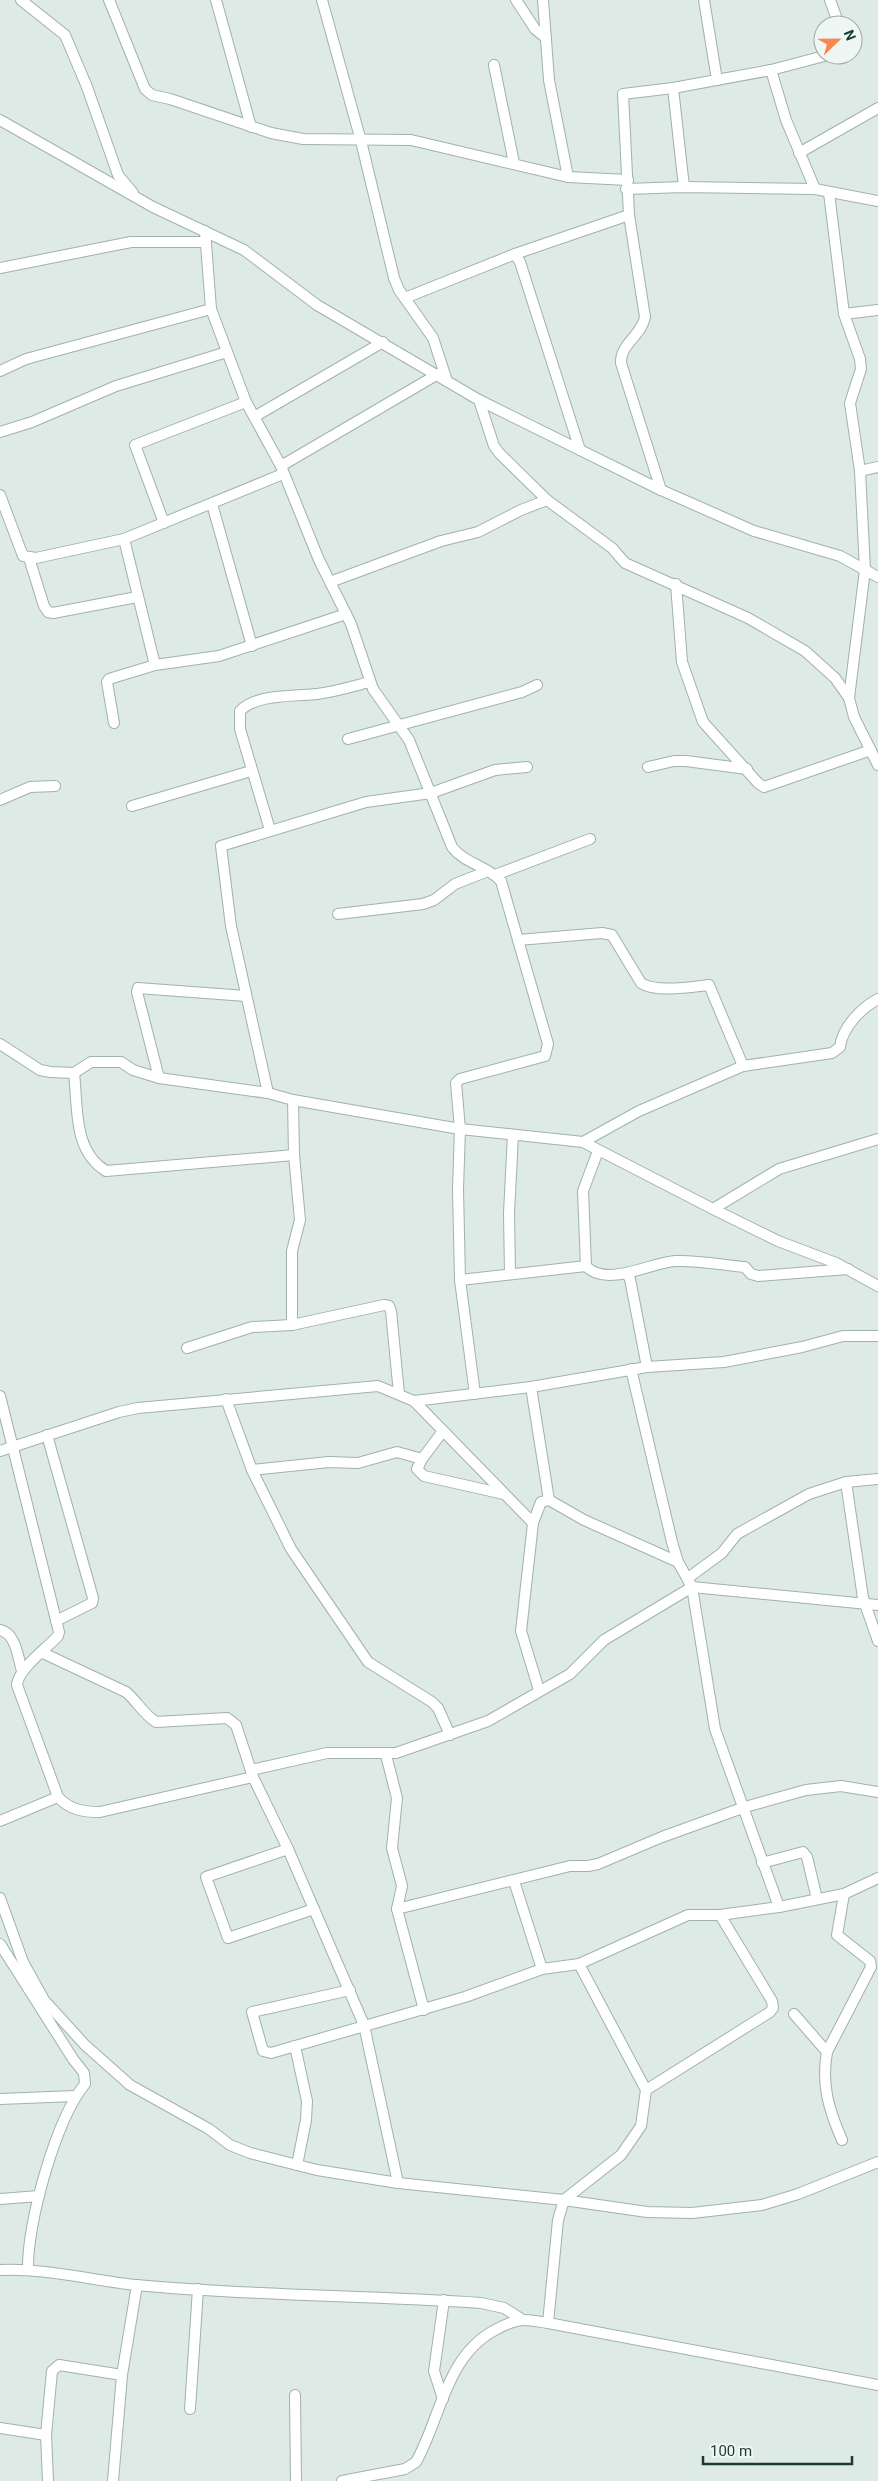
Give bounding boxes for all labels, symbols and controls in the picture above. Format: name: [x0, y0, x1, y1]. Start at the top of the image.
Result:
north arrow: [813, 15, 863, 65]
text: N: [841, 28, 859, 43]
scale bar: [703, 2434, 852, 2466]
text: 100 m: [710, 2442, 752, 2460]

